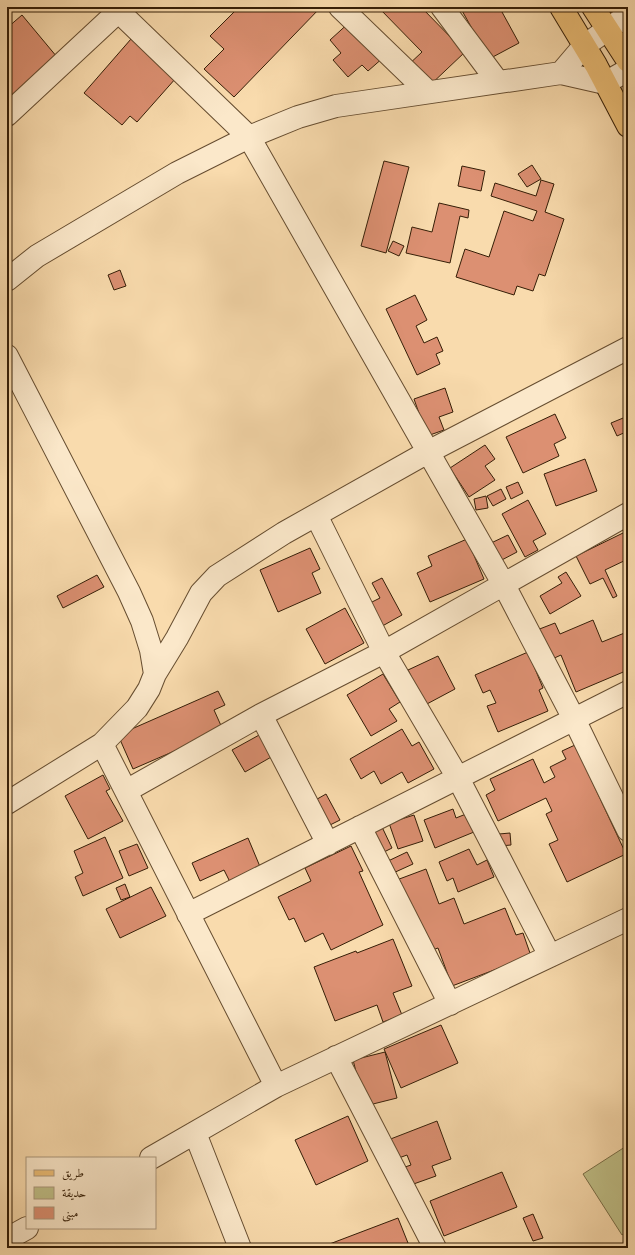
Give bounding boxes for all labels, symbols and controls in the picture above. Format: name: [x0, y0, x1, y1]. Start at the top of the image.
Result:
legend: [26, 1157, 156, 1229]
text: طريق: [62, 1166, 84, 1181]
text: حديقة: [62, 1186, 86, 1201]
text: مبنى: [62, 1206, 78, 1222]

